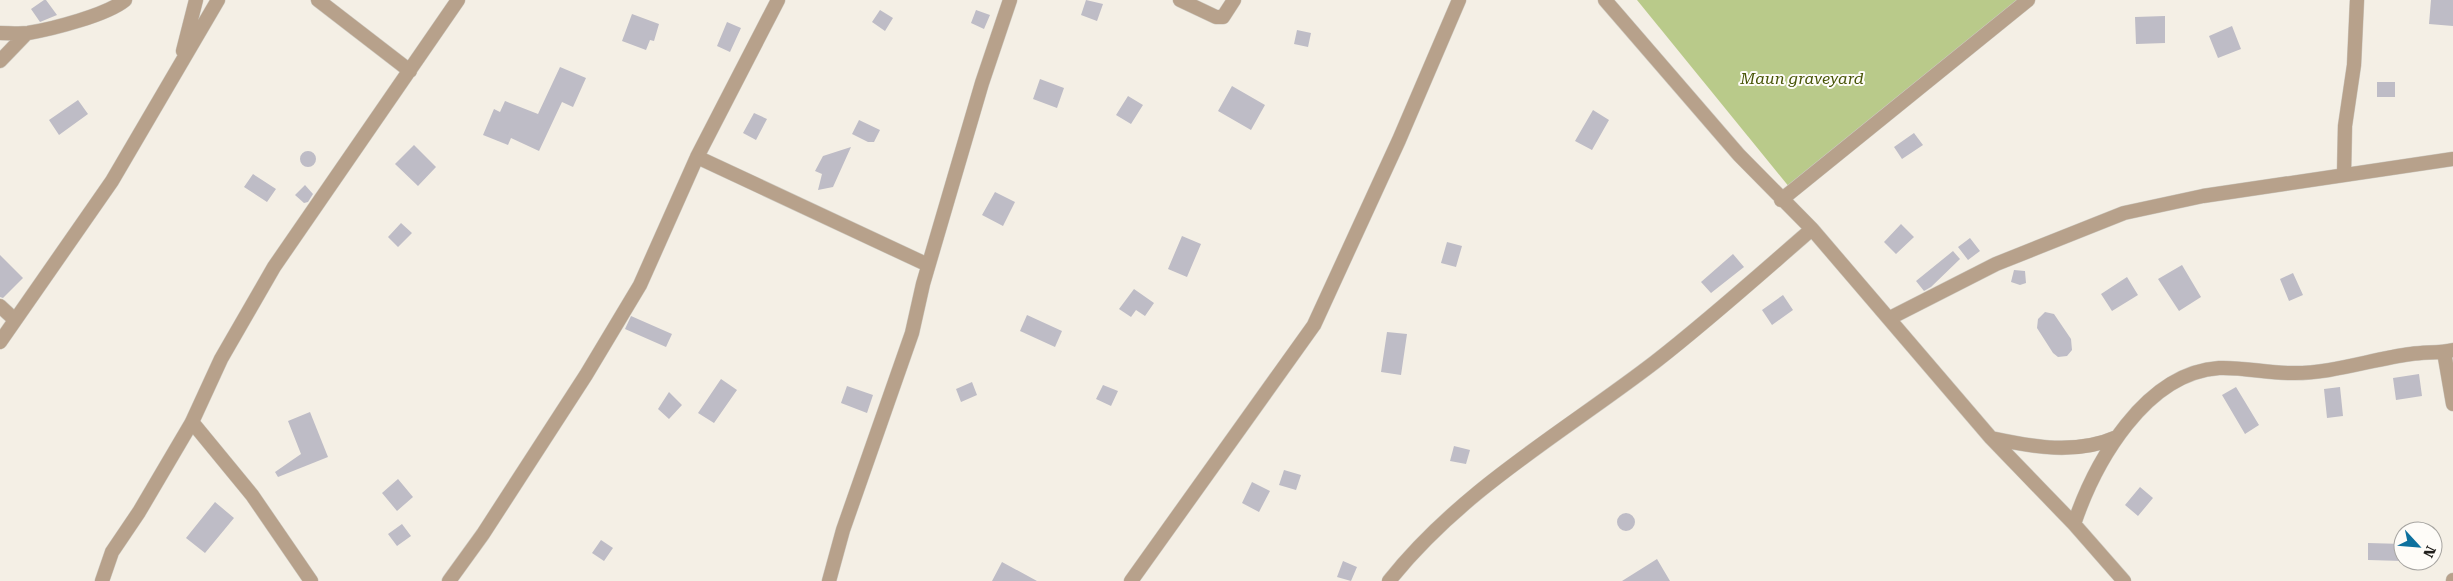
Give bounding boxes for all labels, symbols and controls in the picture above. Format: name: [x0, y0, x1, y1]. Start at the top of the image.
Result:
park label: Maun graveyard: [1739, 69, 1864, 88]
north arrow: [2393, 521, 2443, 571]
text: N: [2420, 543, 2439, 560]

